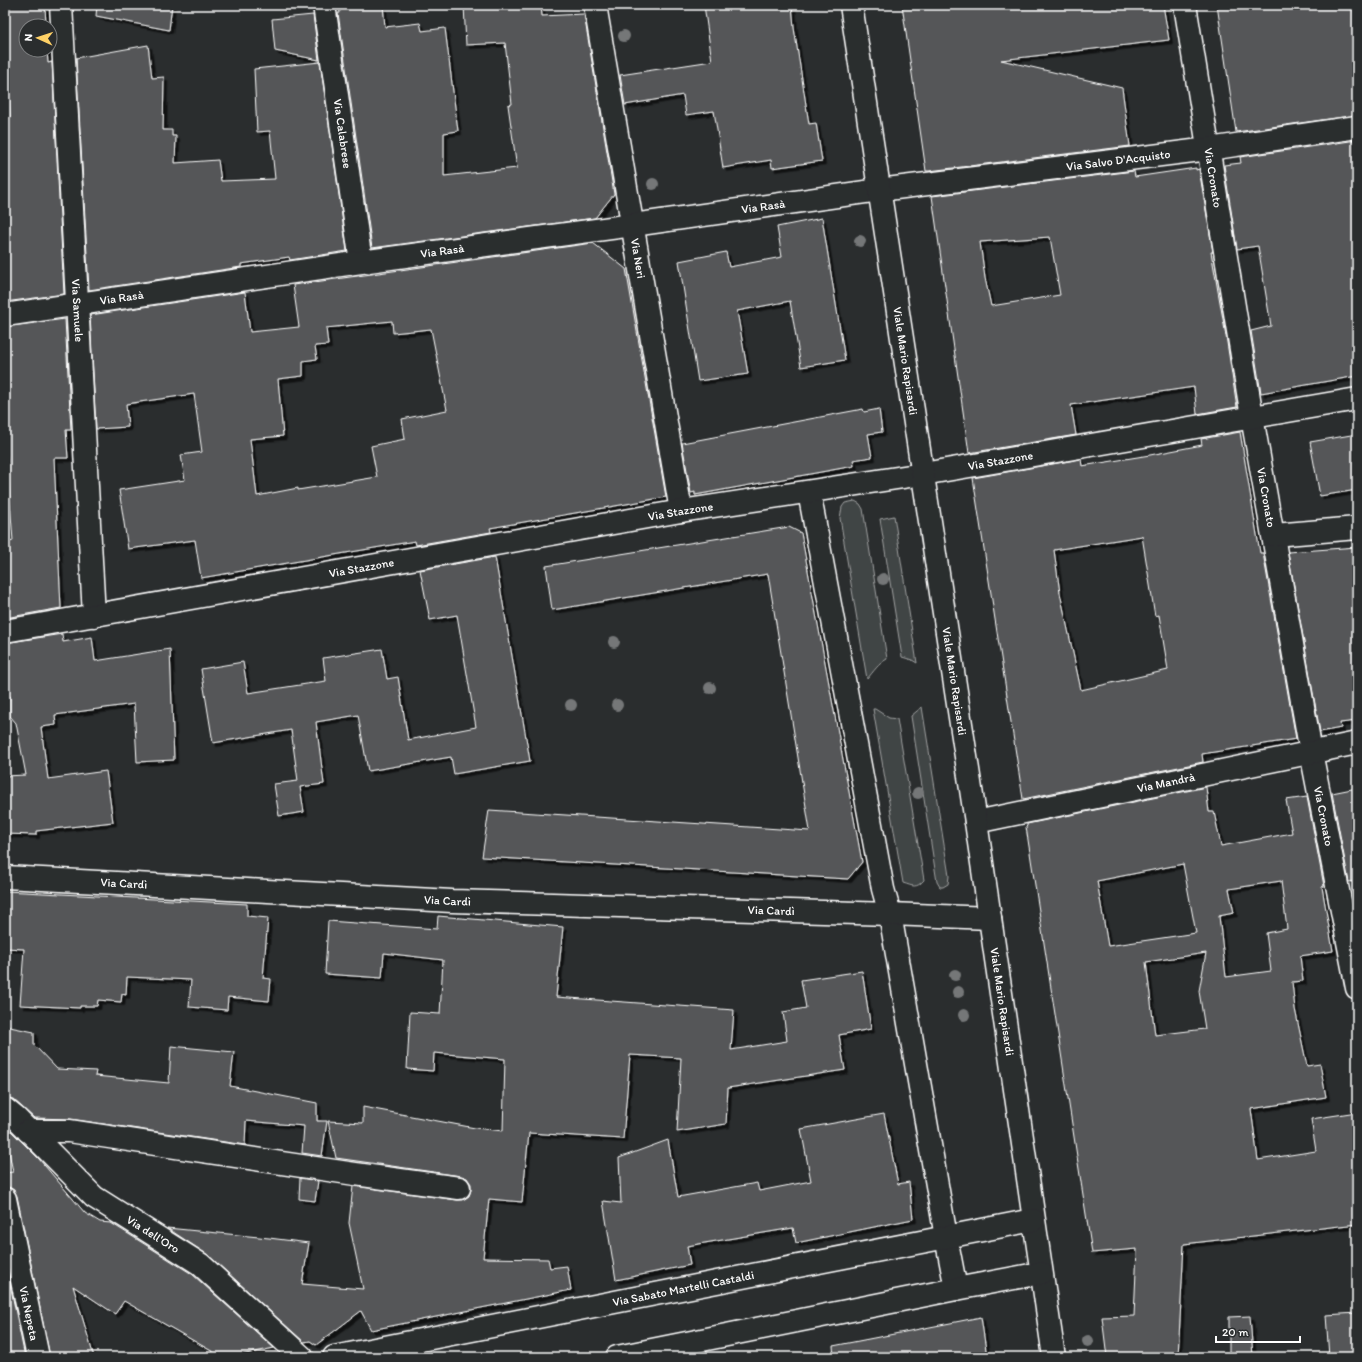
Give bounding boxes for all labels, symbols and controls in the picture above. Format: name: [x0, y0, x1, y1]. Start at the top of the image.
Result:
north arrow: [18, 18, 58, 58]
text: N: [22, 33, 35, 42]
street label: Via Calabrese: [331, 98, 354, 170]
street label: Via Salvo D'Acquisto: [1065, 147, 1171, 174]
street label: Via Cronato: [1201, 147, 1225, 209]
street label: Via Rasà: [740, 196, 787, 217]
street label: Via Neri: [628, 237, 648, 280]
street label: Via Rasà: [420, 241, 466, 261]
street label: Via Samuele: [69, 279, 86, 343]
street label: Via Rasà: [99, 287, 145, 308]
street label: Viale Mario Rapisardi: [890, 306, 921, 416]
street label: Via Stazzone: [967, 448, 1034, 473]
street label: Via Cronato: [1254, 466, 1278, 528]
street label: Via Stazzone: [647, 499, 714, 524]
street label: Via Stazzone: [328, 555, 395, 580]
street label: Viale Mario Rapisardi: [939, 626, 970, 736]
street label: Via Mandrà: [1136, 770, 1197, 795]
street label: Via Cronato: [1311, 785, 1336, 847]
street label: Via Cardì: [100, 875, 148, 892]
street label: Via Cardì: [424, 893, 471, 909]
street label: Via Cardì: [748, 903, 795, 918]
street label: Viale Mario Rapisardi: [987, 947, 1017, 1057]
street label: Via dell'Oro: [124, 1212, 182, 1256]
street label: Via Sabato Martelli Castaldi: [611, 1268, 755, 1309]
street label: Via Nepeta: [16, 1285, 41, 1342]
scale bar: [1216, 1318, 1300, 1344]
text: 20 m: [1222, 1325, 1249, 1339]

